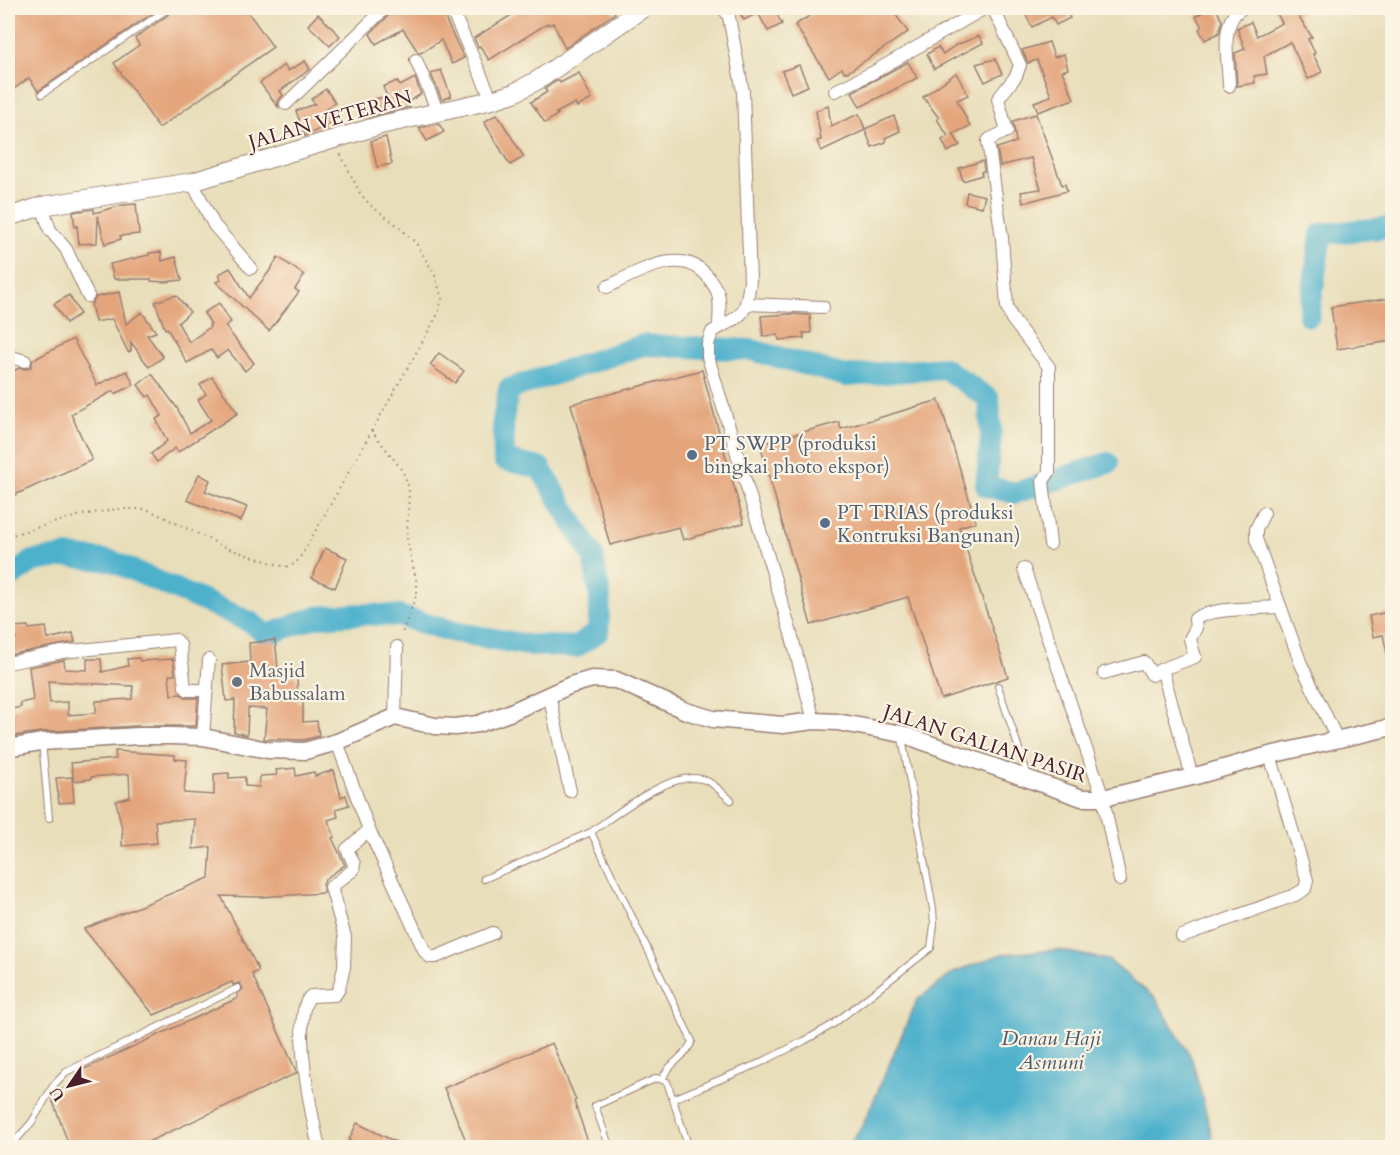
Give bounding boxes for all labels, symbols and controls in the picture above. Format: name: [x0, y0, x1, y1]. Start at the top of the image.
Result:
street label: JALAN VETERAN: [242, 83, 415, 157]
place label: PT SWPP (produksi bingkai photo ekspor): [704, 430, 890, 480]
marker: PT SWPP (produksi bingkai photo ekspor): [685, 448, 699, 462]
place label: PT TRIAS (produksi Kontruksi Bangunan): [837, 499, 1021, 549]
marker: PT TRIAS (produksi Kontruksi Bangunan): [818, 516, 832, 530]
place label: Masjid Babussalam: [249, 657, 346, 707]
marker: Masjid Babussalam: [230, 675, 244, 689]
street label: JALAN GALIAN PASIR: [877, 697, 1090, 789]
water label: Danau Haji Asmuni: [1001, 1024, 1101, 1077]
north arrow: [39, 1056, 99, 1116]
text: U: [45, 1082, 70, 1106]

